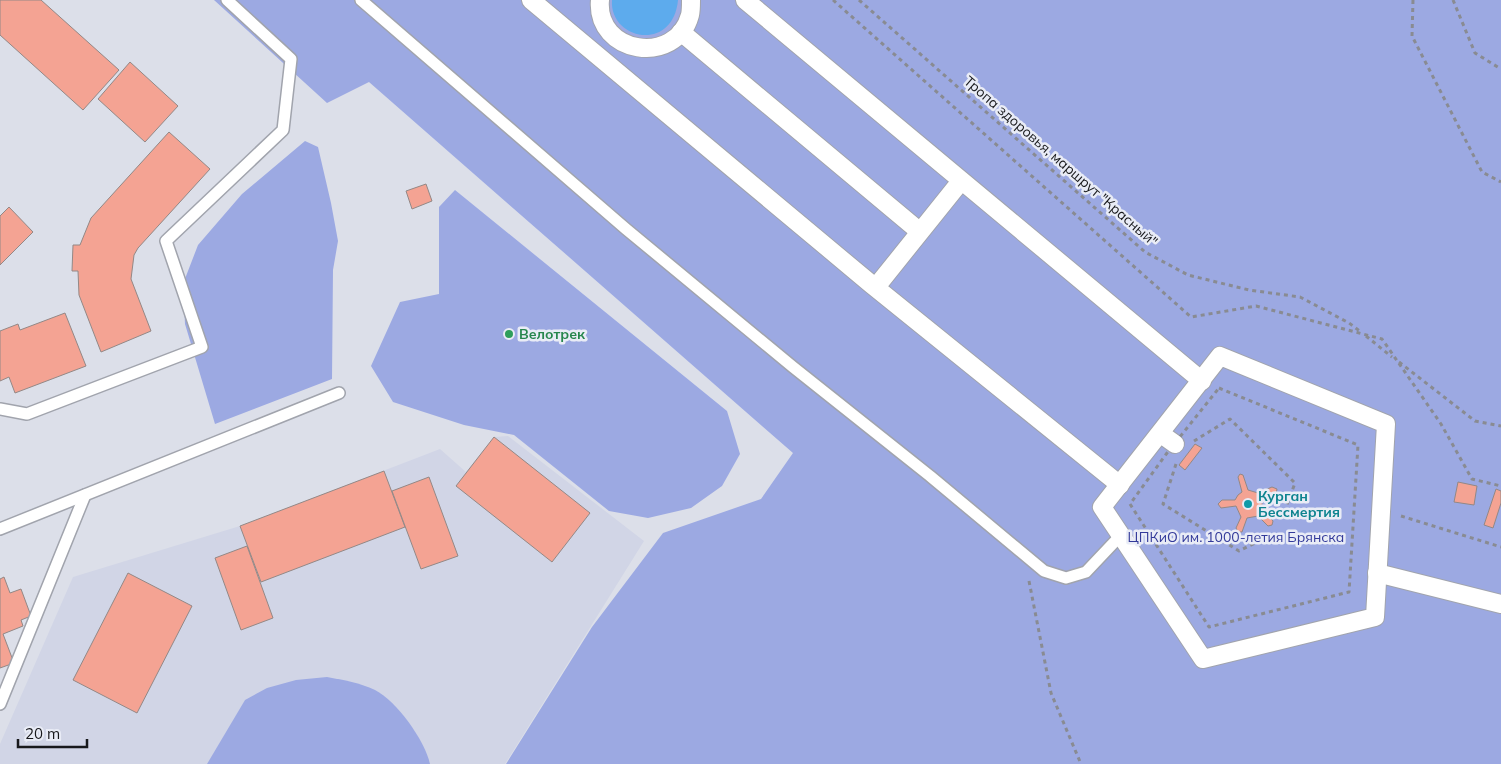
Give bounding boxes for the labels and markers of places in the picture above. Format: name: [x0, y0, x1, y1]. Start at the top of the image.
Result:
place label: Велотрек: [519, 325, 586, 343]
marker: Велотрек: [503, 328, 515, 340]
place label: Курган Бессмертия: [1258, 487, 1340, 521]
marker: Курган Бессмертия: [1242, 498, 1254, 510]

